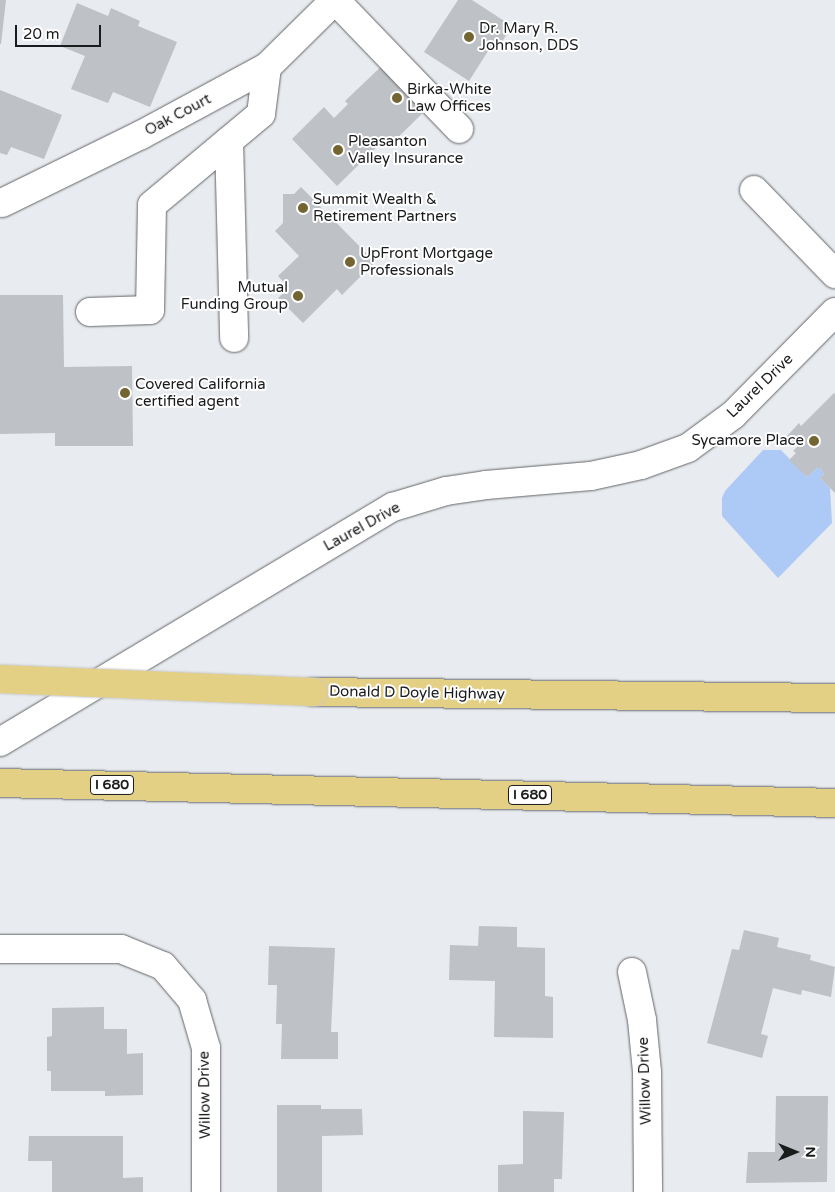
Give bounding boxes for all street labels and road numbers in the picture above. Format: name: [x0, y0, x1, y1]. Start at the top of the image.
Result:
street label: Oak Court: [142, 90, 214, 140]
street label: Laurel Drive: [723, 350, 797, 422]
street label: Laurel Drive: [321, 499, 403, 555]
street label: Donald D Doyle Highway: [329, 682, 505, 704]
road number: I 680: [90, 774, 134, 796]
road number: I 680: [508, 784, 552, 806]
street label: Willow Drive: [634, 1037, 656, 1125]
street label: Willow Drive: [195, 1051, 215, 1139]

